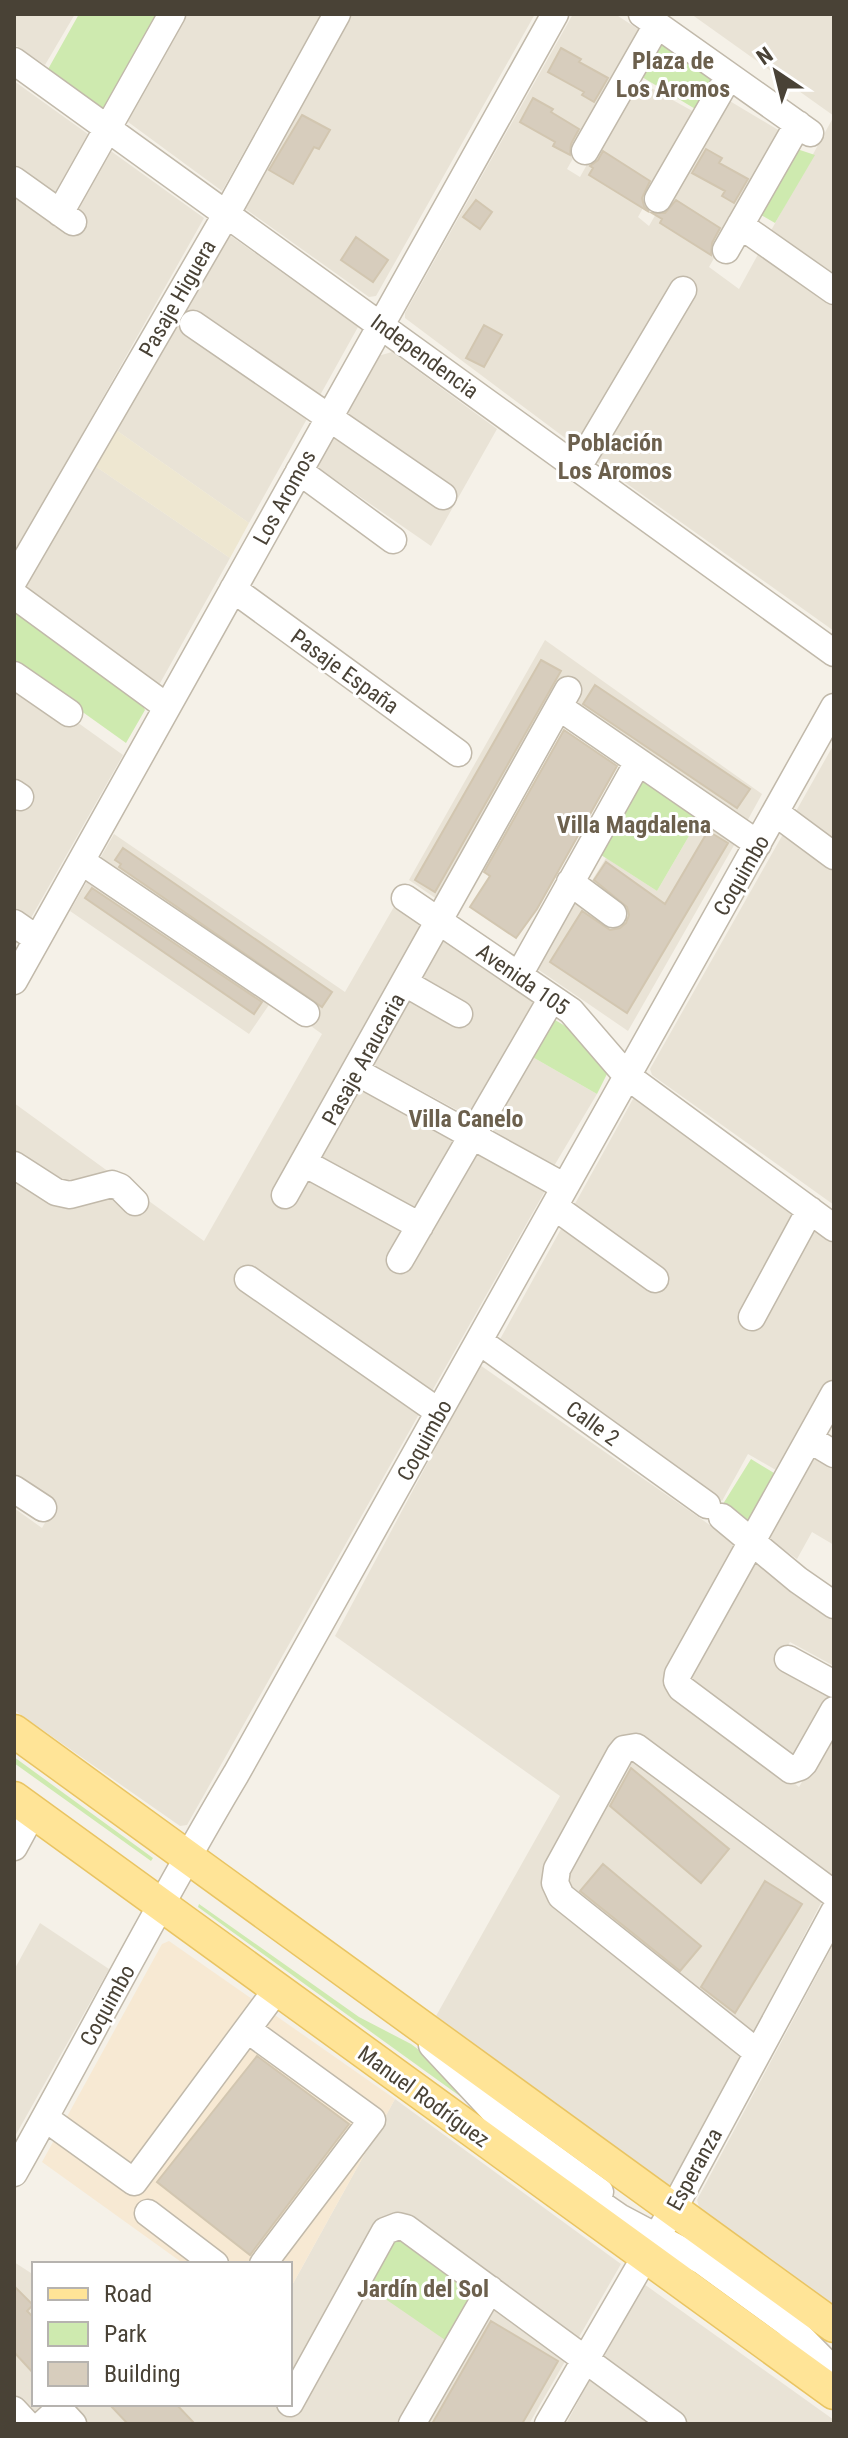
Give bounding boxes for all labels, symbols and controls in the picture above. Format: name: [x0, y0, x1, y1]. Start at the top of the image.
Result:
north arrow: [736, 32, 816, 112]
text: N: [752, 42, 778, 70]
district label: Plaza de Los Aromos: [616, 47, 730, 103]
street label: Pasaje Higuera: [134, 235, 221, 361]
street label: Independencia: [366, 309, 483, 404]
district label: Población Los Aromos: [558, 429, 672, 485]
street label: Los Aromos: [248, 446, 321, 549]
street label: Pasaje España: [286, 624, 403, 719]
district label: Villa Magdalena: [557, 811, 711, 839]
street label: Coquimbo: [708, 831, 774, 920]
street label: Avenida 105: [472, 939, 574, 1020]
street label: Pasaje Araucaria: [317, 989, 410, 1129]
district label: Villa Canelo: [408, 1105, 524, 1133]
street label: Coquimbo: [392, 1395, 457, 1485]
street label: Calle 2: [561, 1396, 624, 1451]
street label: Coquimbo: [75, 1960, 140, 2050]
street label: Manuel Rodríguez: [353, 2040, 494, 2152]
street label: Esperanza: [662, 2124, 727, 2215]
legend: [32, 2262, 292, 2406]
district label: Jardín del Sol: [357, 2275, 489, 2303]
text: Road: [104, 2280, 152, 2308]
text: Park: [104, 2320, 147, 2348]
text: Building: [104, 2360, 181, 2388]

